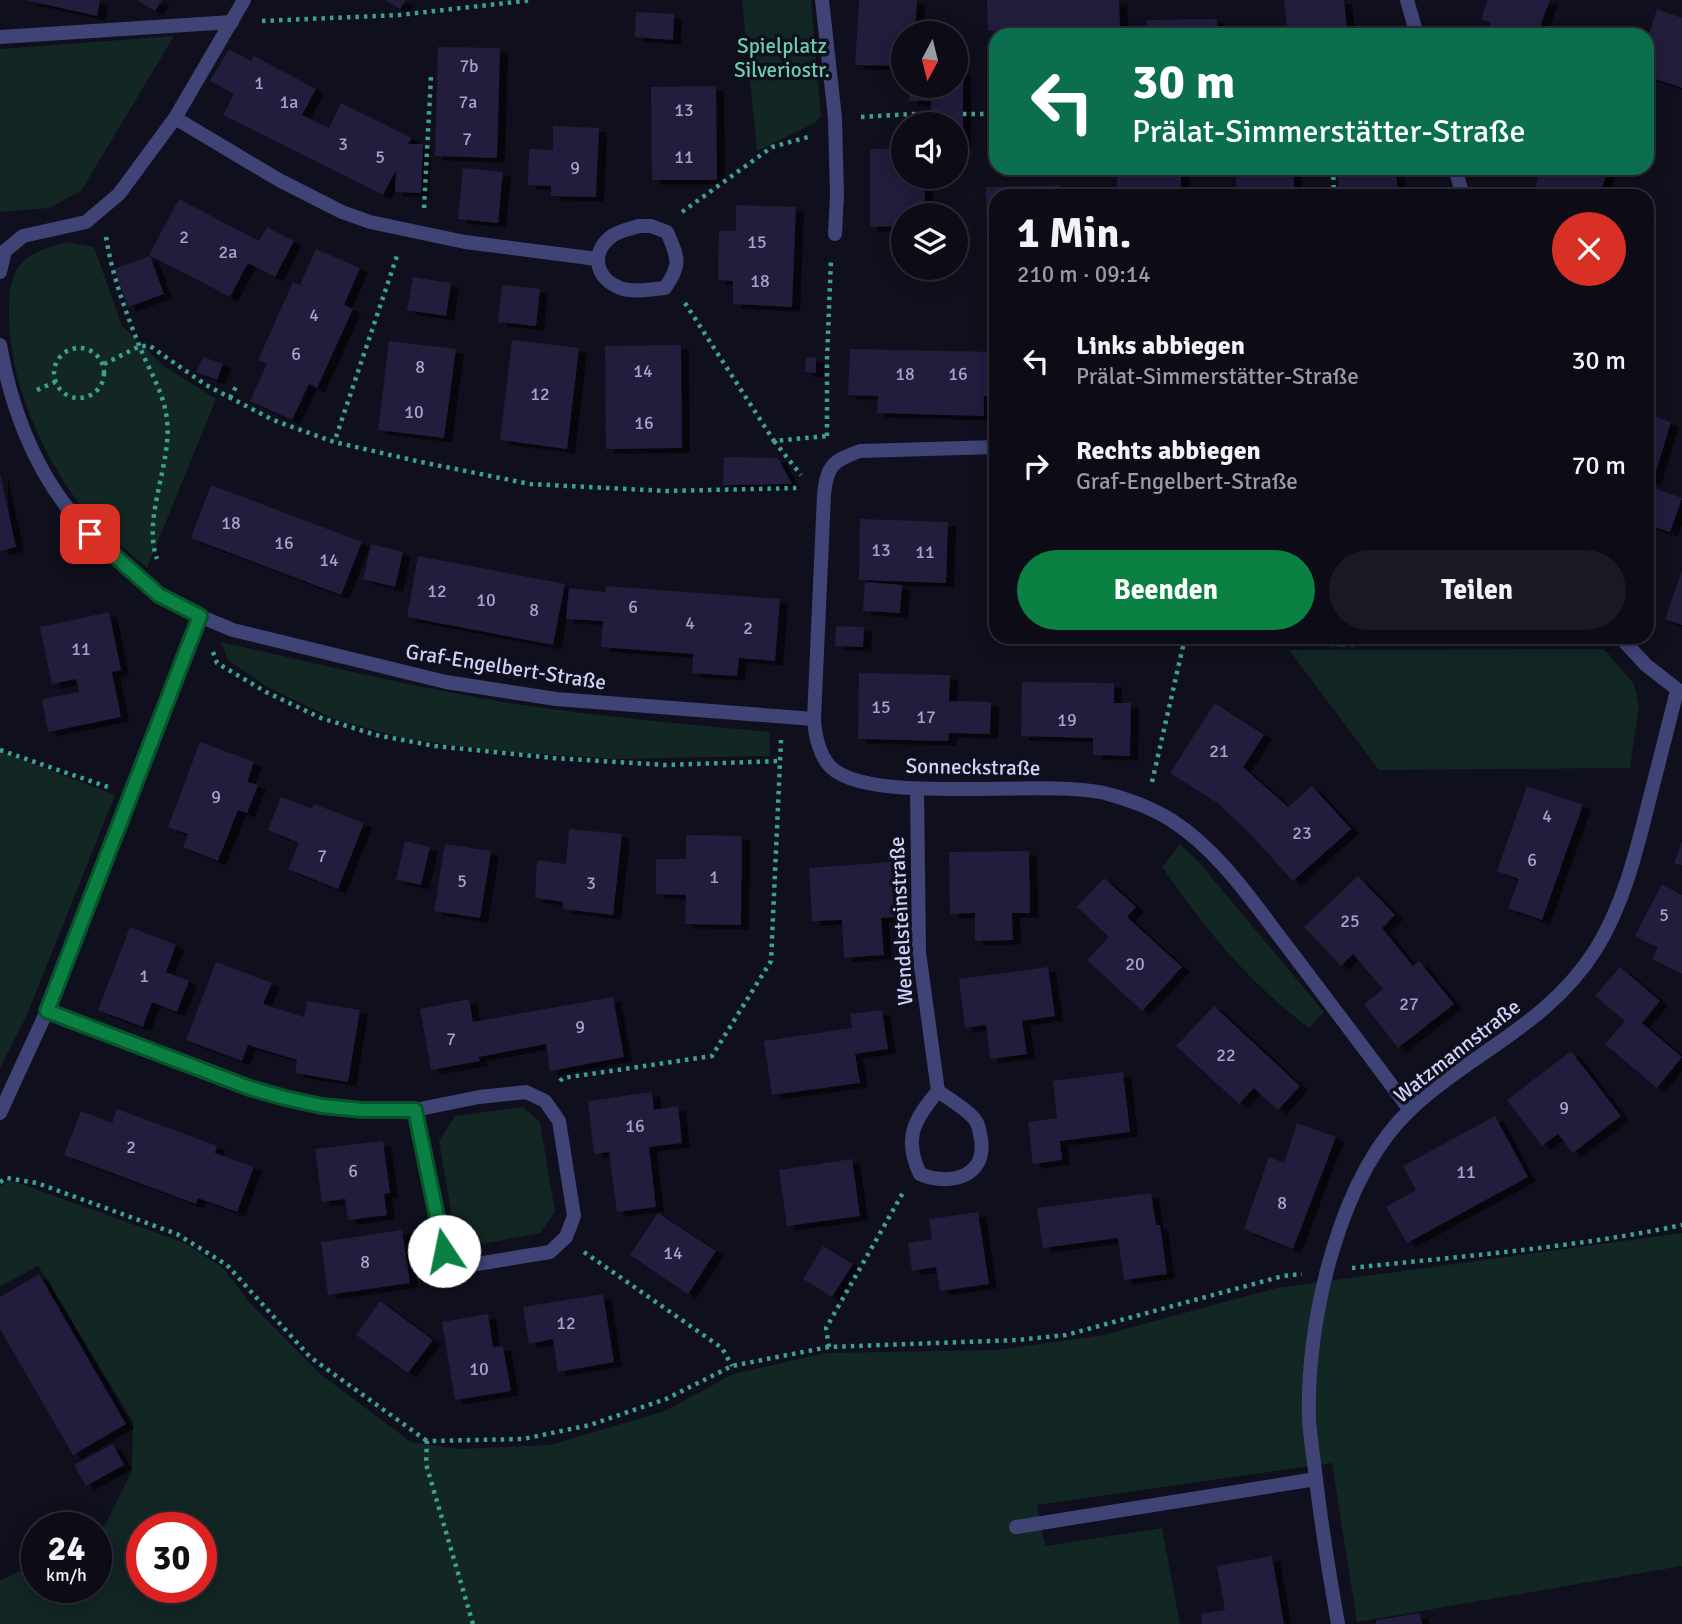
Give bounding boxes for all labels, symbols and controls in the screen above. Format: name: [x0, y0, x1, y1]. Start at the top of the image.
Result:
north arrow: [891, 21, 968, 98]
map controls: [891, 21, 968, 280]
park label: Spielplatz Silveriostr.: [734, 33, 830, 83]
text: 30 m: [1132, 52, 1235, 112]
house number: 7b: [459, 55, 479, 77]
icon: left: [1017, 56, 1108, 147]
house number: 1: [254, 72, 264, 94]
house number: 1a: [280, 91, 298, 113]
house number: 7a: [459, 91, 477, 113]
house number: 13: [674, 99, 694, 121]
button: sound: [891, 112, 968, 189]
text: Prälat-Simmerstätter-Straße: [1132, 112, 1525, 151]
house number: 7: [462, 128, 472, 150]
house number: 3: [338, 133, 348, 155]
house number: 5: [375, 146, 385, 168]
house number: 11: [674, 146, 694, 168]
house number: 9: [570, 157, 580, 179]
button: layers: [891, 203, 968, 280]
text: 1 Min.: [1017, 208, 1131, 259]
button: close: [1552, 212, 1626, 286]
house number: 2: [179, 226, 189, 248]
house number: 15: [747, 231, 767, 253]
house number: 2a: [219, 241, 237, 263]
text: 210 m · 09:14: [1017, 260, 1151, 289]
house number: 18: [750, 270, 770, 292]
house number: 4: [309, 304, 319, 326]
text: Links abbiegen: [1076, 330, 1245, 362]
icon: left: [1017, 342, 1055, 380]
house number: 6: [291, 343, 301, 365]
text: 30 m: [1571, 345, 1626, 377]
house number: 8: [415, 356, 425, 378]
house number: 14: [633, 360, 653, 382]
text: Prälat-Simmerstätter-Straße: [1076, 362, 1359, 391]
house number: 18: [895, 363, 915, 385]
house number: 16: [948, 363, 968, 385]
house number: 12: [530, 383, 550, 405]
house number: 10: [404, 401, 424, 423]
house number: 16: [634, 412, 654, 434]
text: Rechts abbiegen: [1076, 435, 1261, 467]
icon: right: [1017, 447, 1055, 485]
text: 70 m: [1571, 450, 1626, 482]
text: Graf-Engelbert-Straße: [1076, 467, 1298, 496]
pin: [60, 504, 120, 564]
house number: 18: [221, 512, 241, 534]
icon: arrive: [71, 515, 109, 553]
house number: 16: [274, 532, 294, 554]
house number: 13: [871, 539, 891, 561]
house number: 11: [915, 541, 935, 563]
house number: 14: [319, 549, 339, 571]
button: Beenden: [1017, 550, 1315, 630]
button: Teilen: [1329, 550, 1626, 630]
house number: 12: [427, 580, 447, 602]
house number: 10: [476, 589, 496, 611]
house number: 6: [628, 596, 638, 618]
house number: 8: [529, 599, 539, 621]
house number: 4: [685, 612, 695, 634]
house number: 2: [743, 617, 753, 639]
house number: 11: [71, 638, 91, 660]
street label: Graf-Engelbert-Straße: [404, 638, 608, 696]
house number: 15: [871, 696, 891, 718]
house number: 17: [916, 706, 936, 728]
house number: 19: [1057, 709, 1077, 731]
house number: 21: [1209, 740, 1229, 762]
street label: Sonneckstraße: [905, 753, 1041, 781]
house number: 9: [211, 786, 221, 808]
house number: 4: [1542, 805, 1552, 827]
house number: 23: [1292, 822, 1312, 844]
street label: Wendelsteinstraße: [884, 836, 918, 1006]
house number: 7: [317, 845, 327, 867]
house number: 6: [1527, 849, 1537, 871]
house number: 1: [709, 866, 719, 888]
house number: 5: [457, 870, 467, 892]
house number: 3: [586, 872, 596, 894]
house number: 5: [1659, 904, 1669, 926]
house number: 25: [1340, 910, 1360, 932]
house number: 20: [1125, 953, 1145, 975]
house number: 1: [139, 965, 149, 987]
house number: 27: [1399, 993, 1419, 1015]
street label: Watzmannstraße: [1389, 994, 1525, 1108]
house number: 9: [575, 1016, 585, 1038]
house number: 7: [446, 1028, 456, 1050]
house number: 22: [1216, 1044, 1236, 1066]
house number: 9: [1559, 1097, 1569, 1119]
house number: 16: [625, 1115, 645, 1137]
house number: 2: [126, 1136, 136, 1158]
house number: 6: [348, 1160, 358, 1182]
house number: 11: [1456, 1161, 1476, 1183]
house number: 8: [1277, 1192, 1287, 1214]
position arrow: [407, 1214, 481, 1288]
house number: 14: [663, 1242, 683, 1264]
house number: 8: [360, 1251, 370, 1273]
house number: 12: [556, 1312, 576, 1334]
house number: 10: [469, 1358, 489, 1380]
speed limit sign: 30: [126, 1512, 217, 1603]
text: 24: [48, 1527, 85, 1570]
text: km/h: [46, 1564, 87, 1586]

